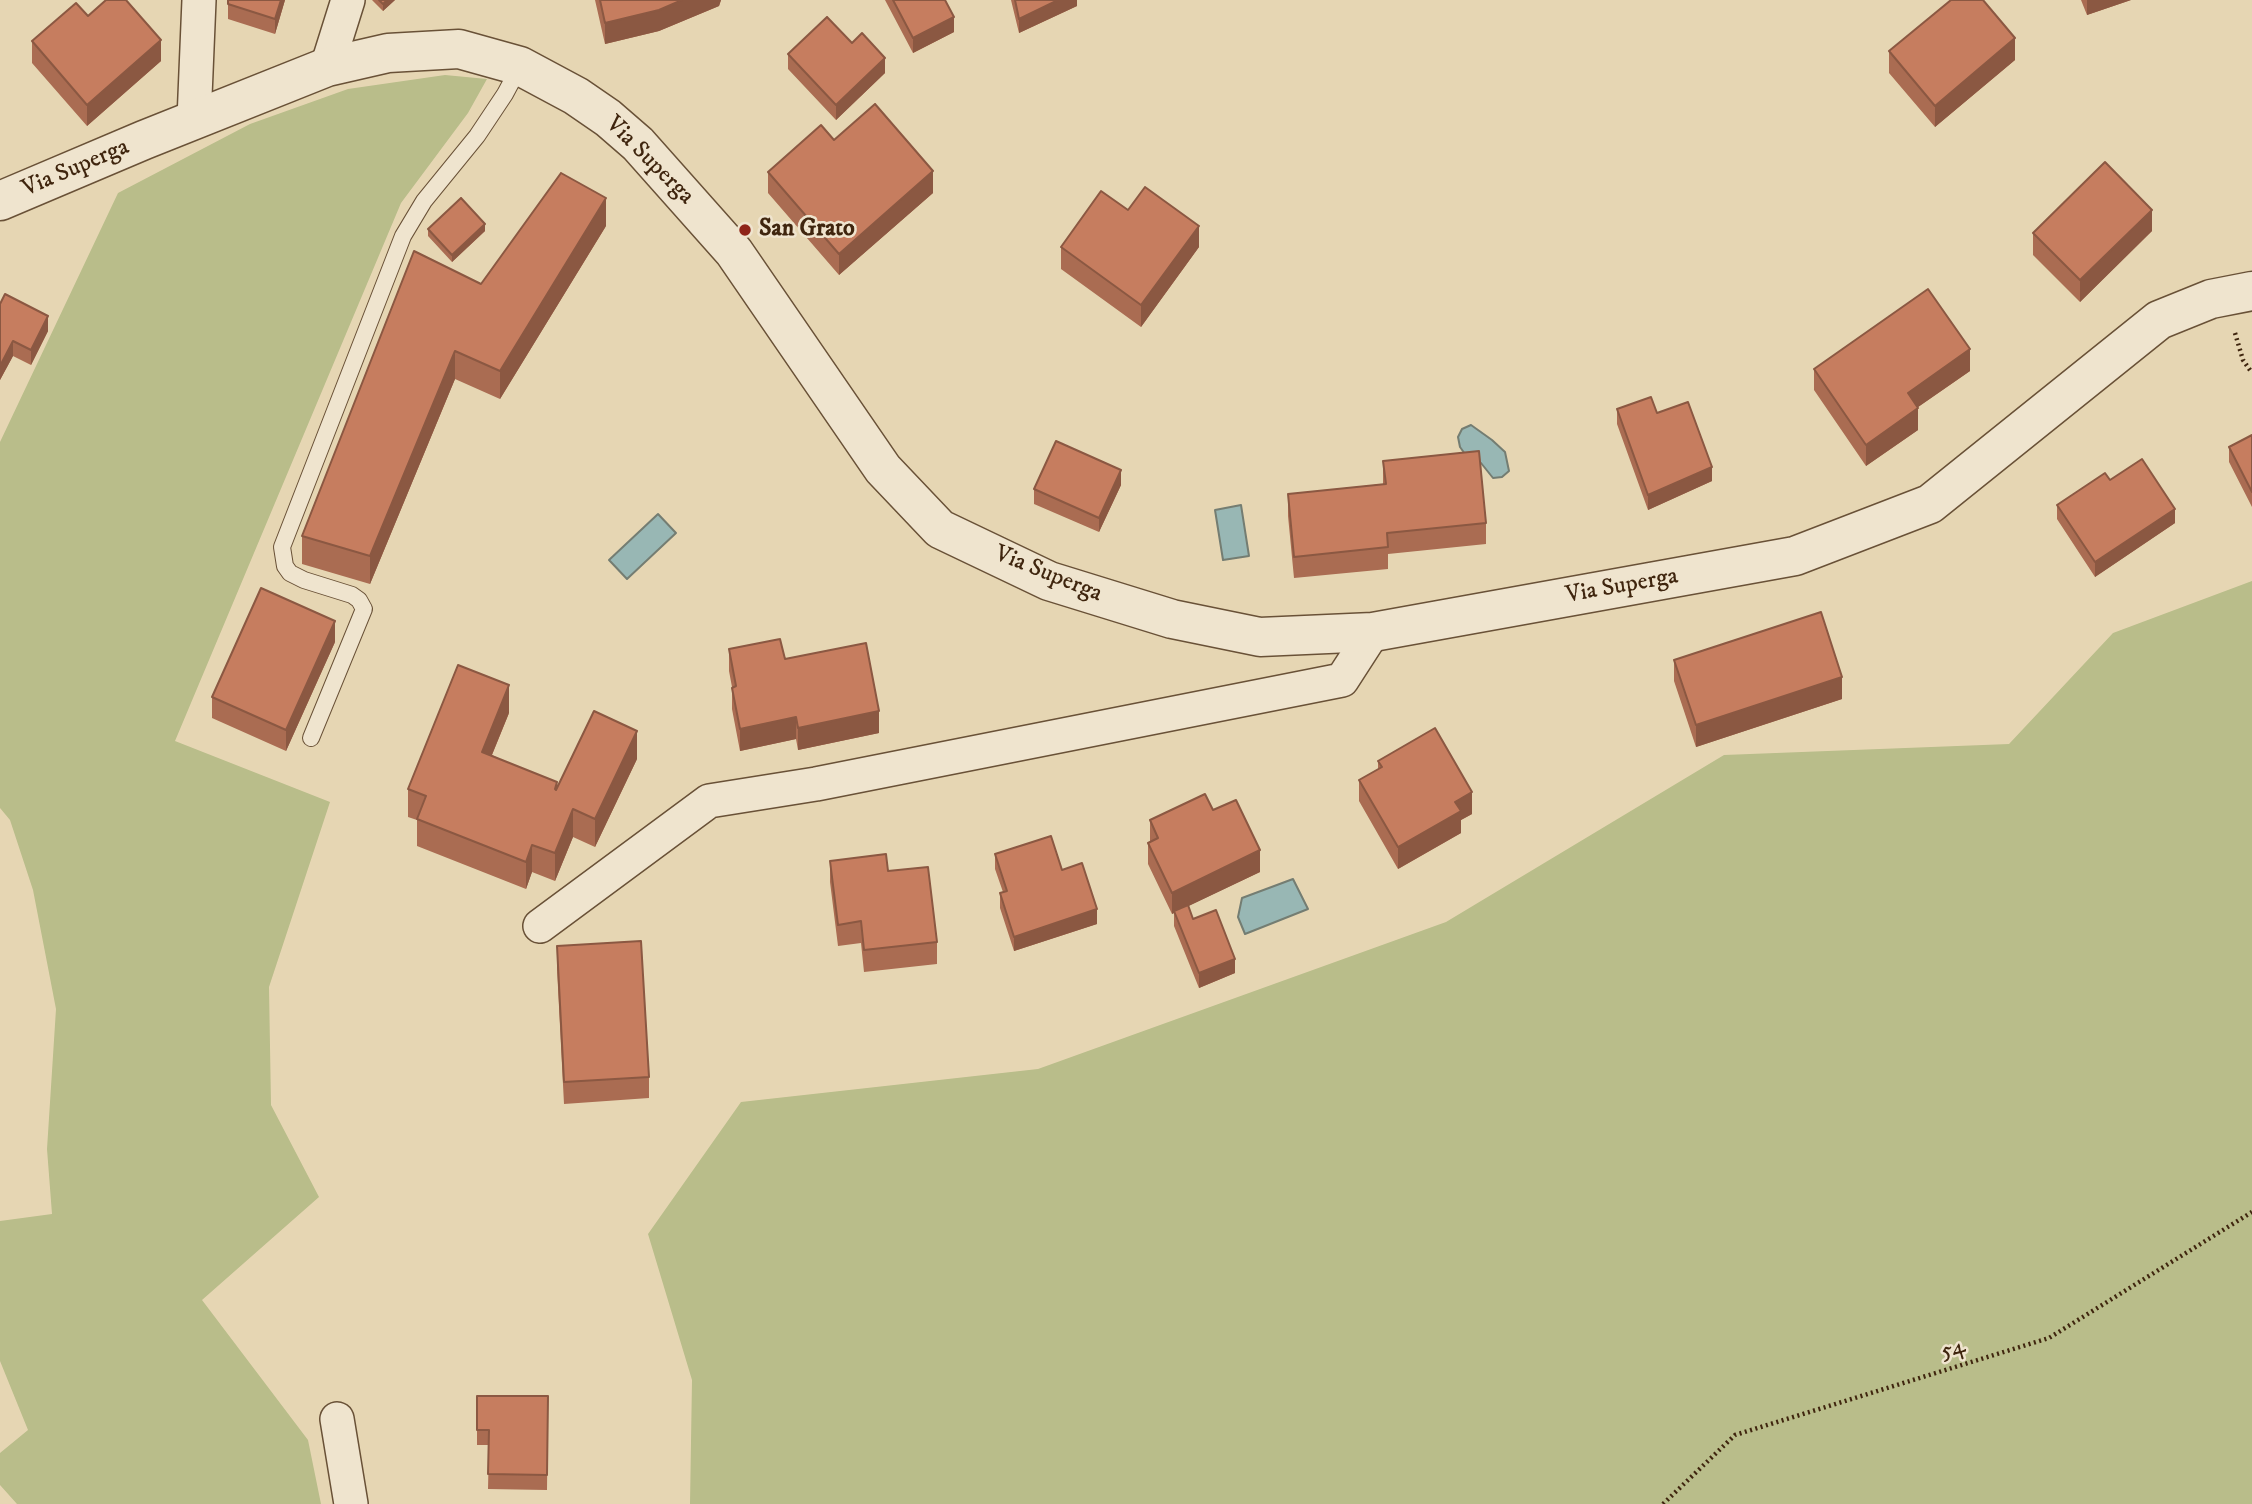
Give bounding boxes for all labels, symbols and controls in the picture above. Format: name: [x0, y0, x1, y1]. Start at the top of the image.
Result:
street label: Via Superga: [599, 111, 699, 211]
street label: Via Superga: [18, 134, 134, 204]
place label: San Grato: [759, 216, 855, 244]
marker: San Grato: [737, 222, 753, 238]
street label: Via Superga: [990, 540, 1106, 610]
street label: Via Superga: [1564, 563, 1680, 611]
street label: 54: [1937, 1333, 1969, 1367]

